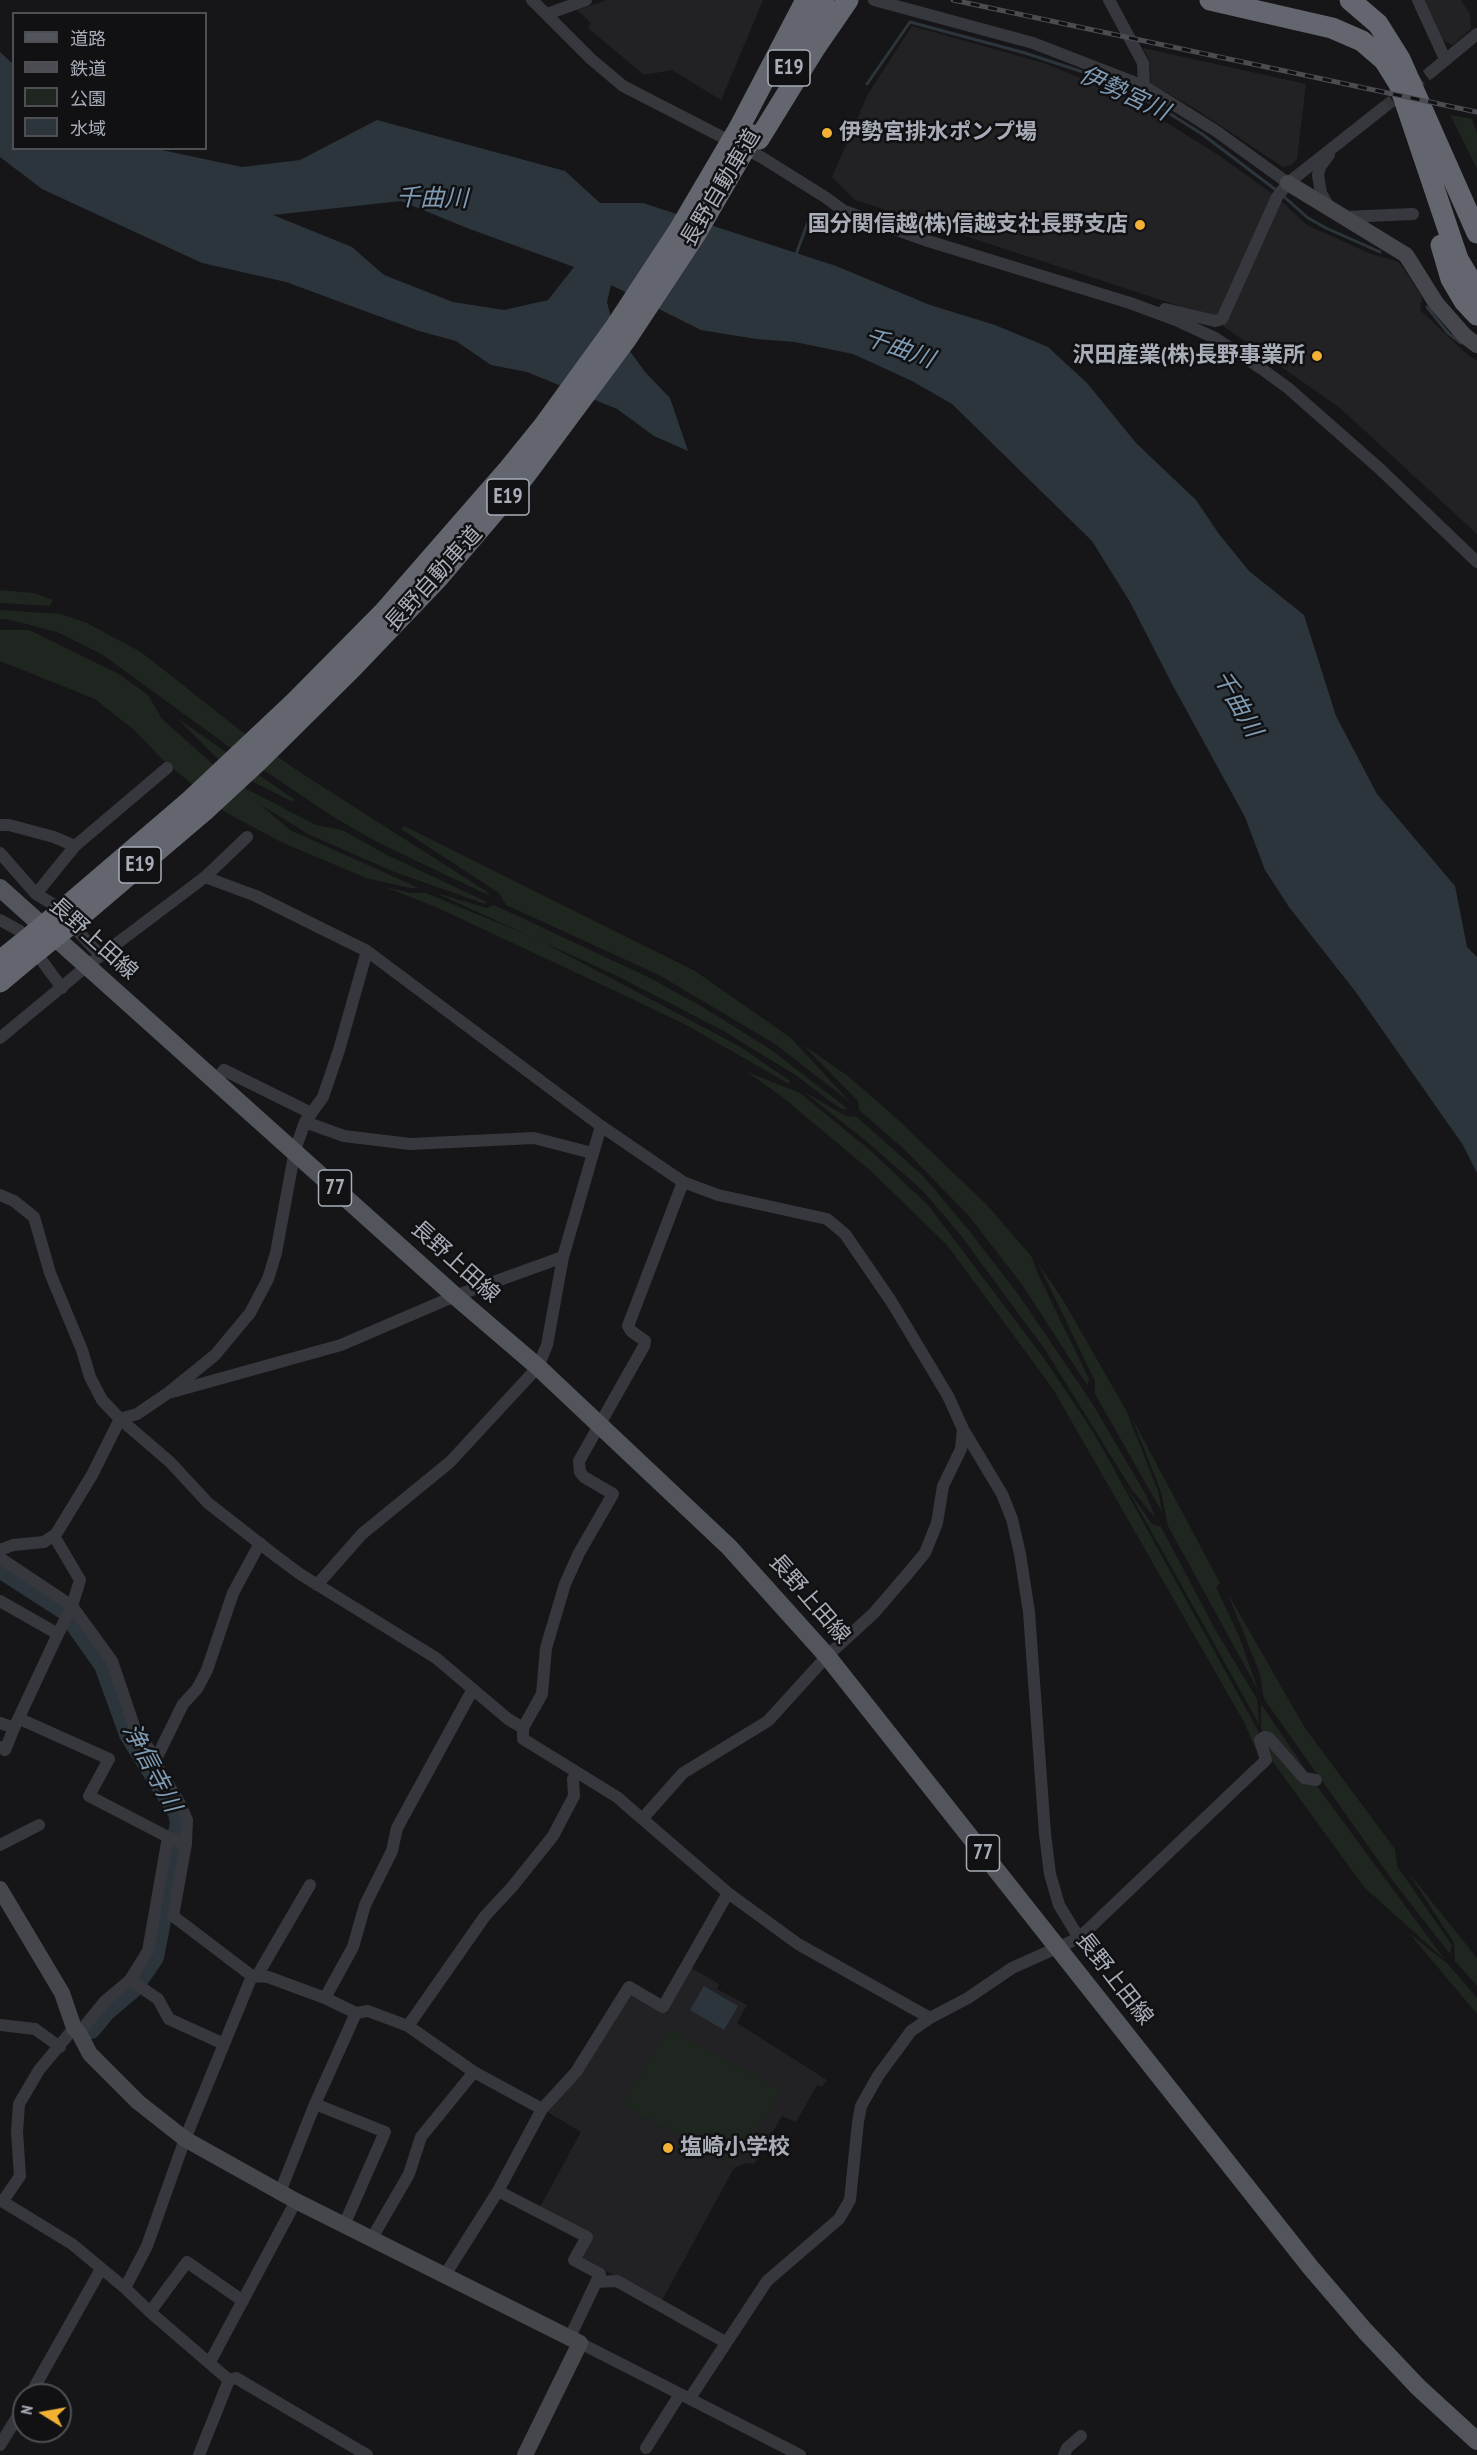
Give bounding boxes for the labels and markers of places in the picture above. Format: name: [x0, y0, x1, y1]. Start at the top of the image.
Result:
place label: 伊勢宮排水ポンプ場: [839, 120, 1037, 146]
marker: 伊勢宮排水ポンプ場: [820, 126, 834, 140]
place label: 国分関信越(株)信越支社長野支店: [808, 212, 1128, 238]
marker: 国分関信越(株)信越支社長野支店: [1133, 218, 1147, 232]
place label: 沢田産業(株)長野事業所: [1073, 343, 1305, 369]
marker: 沢田産業(株)長野事業所: [1310, 349, 1324, 363]
place label: 塩崎小学校: [680, 2135, 790, 2161]
marker: 塩崎小学校: [661, 2141, 675, 2155]

